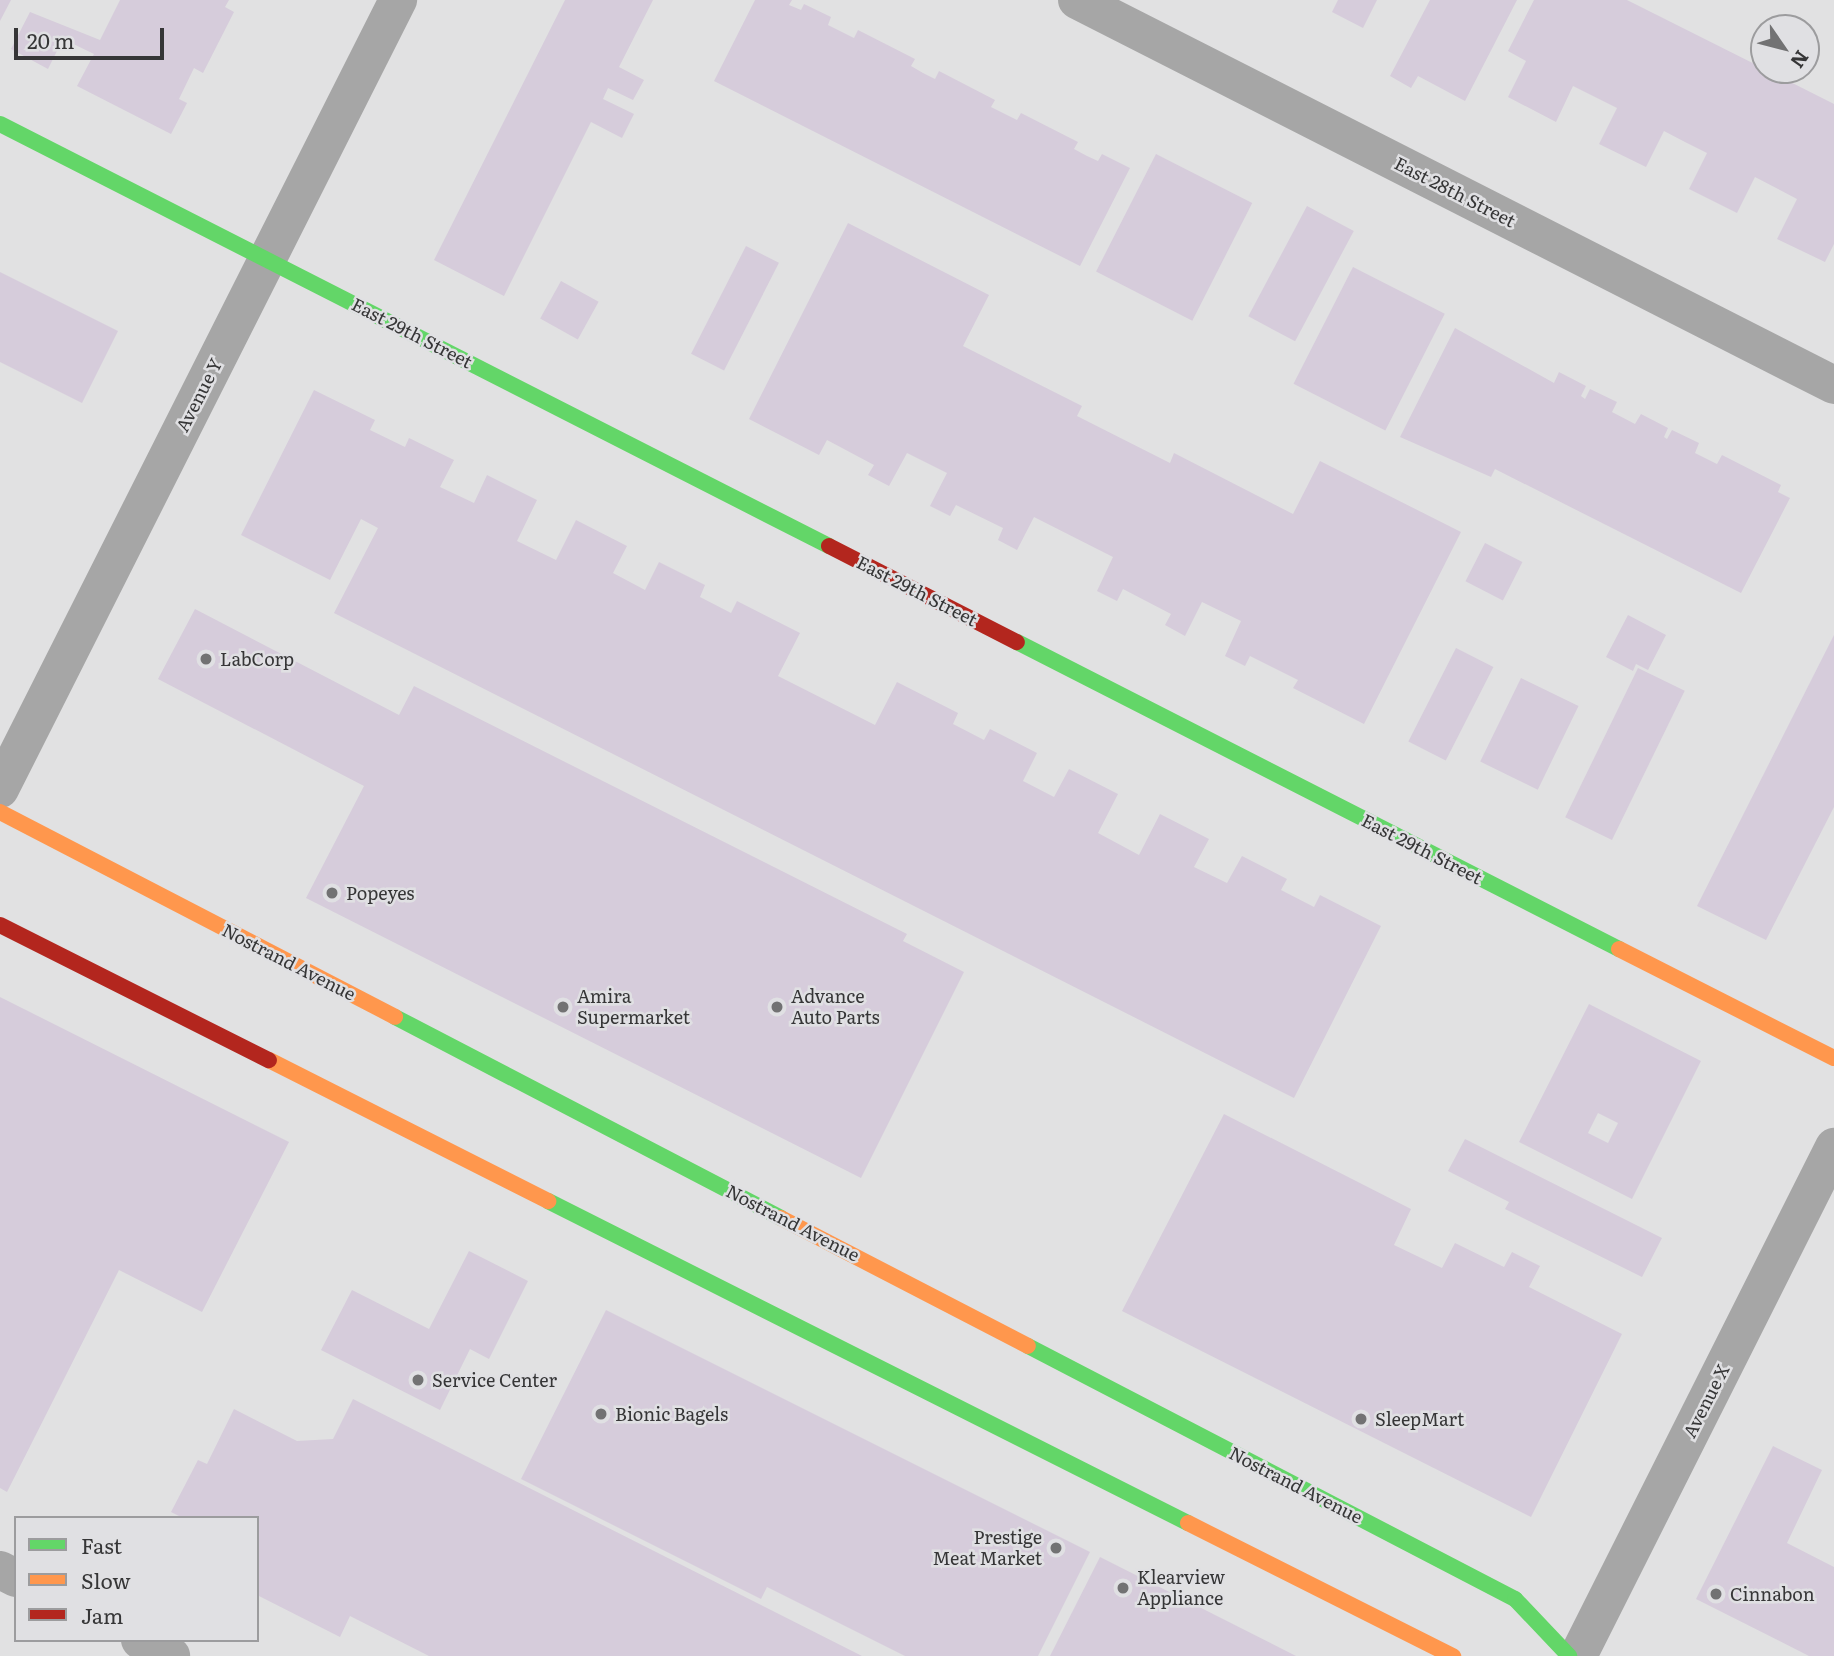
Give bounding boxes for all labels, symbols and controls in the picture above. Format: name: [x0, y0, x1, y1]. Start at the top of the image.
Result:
scale bar: [18, 14, 168, 58]
north arrow: [1750, 14, 1820, 84]
text: 20 m: [27, 24, 74, 55]
text: N: [1785, 45, 1817, 74]
street label: East 28th Street: [1391, 152, 1519, 232]
street label: East 29th Street: [348, 293, 476, 373]
street label: Avenue Y: [171, 355, 227, 435]
street label: East 29th Street: [853, 551, 981, 631]
place label: LabCorp: [220, 648, 294, 670]
marker: LabCorp: [198, 651, 214, 667]
street label: East 29th Street: [1358, 809, 1486, 889]
place label: Popeyes: [346, 882, 415, 904]
marker: Popeyes: [324, 885, 340, 901]
street label: Nostrand Avenue: [219, 919, 359, 1005]
place label: Amira Supermarket: [577, 986, 690, 1028]
place label: Advance Auto Parts: [791, 986, 880, 1028]
marker: Amira Supermarket: [555, 999, 571, 1015]
marker: Advance Auto Parts: [769, 999, 785, 1015]
street label: Nostrand Avenue: [723, 1180, 863, 1266]
street label: Avenue X: [1678, 1361, 1734, 1441]
place label: Service Center: [432, 1369, 557, 1391]
marker: Service Center: [410, 1372, 426, 1388]
place label: Bionic Bagels: [615, 1403, 728, 1425]
marker: Bionic Bagels: [593, 1406, 609, 1422]
place label: SleepMart: [1375, 1408, 1464, 1430]
marker: SleepMart: [1353, 1411, 1369, 1427]
street label: Nostrand Avenue: [1226, 1442, 1366, 1528]
legend: [14, 1516, 259, 1642]
place label: Prestige Meat Market: [932, 1527, 1042, 1570]
text: Fast: [81, 1529, 122, 1560]
marker: Prestige Meat Market: [1048, 1540, 1064, 1556]
text: Slow: [81, 1564, 131, 1595]
place label: Klearview Appliance: [1137, 1567, 1225, 1610]
marker: Klearview Appliance: [1115, 1580, 1131, 1596]
place label: Cinnabon: [1730, 1583, 1815, 1605]
marker: Cinnabon: [1708, 1586, 1724, 1602]
text: Jam: [81, 1599, 123, 1630]

